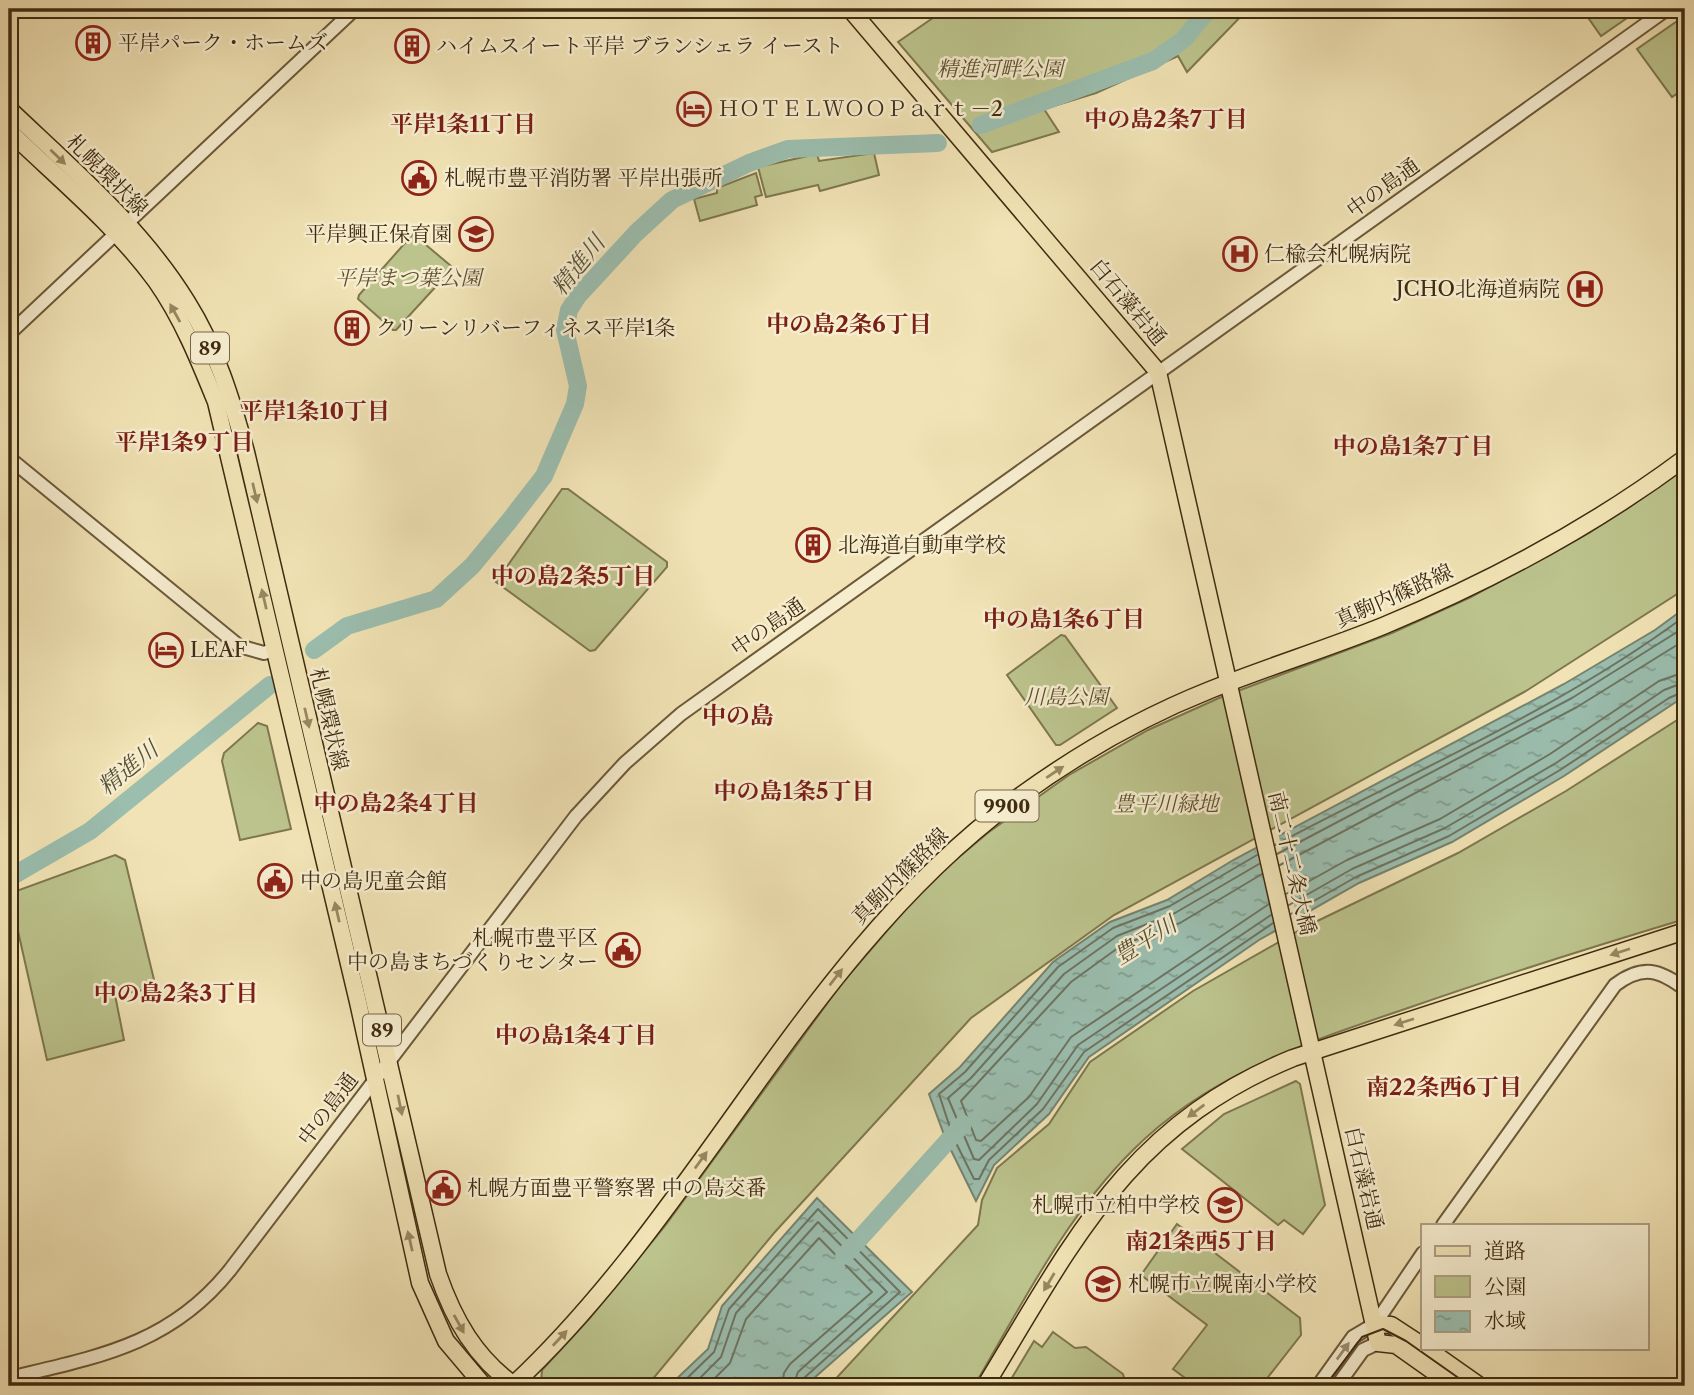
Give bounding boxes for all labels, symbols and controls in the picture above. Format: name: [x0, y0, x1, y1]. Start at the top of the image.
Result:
building icon: 平岸パーク・ホームズ: [74, 24, 112, 62]
building icon: ハイムスイート平岸 ブランシェラ イースト: [393, 27, 431, 65]
place label: 平岸パーク・ホームズ: [118, 30, 328, 55]
place label: ハイムスイート平岸 ブランシェラ イースト: [436, 33, 844, 58]
park label: 精進河畔公園: [937, 56, 1066, 81]
hotel icon: ＨＯＴＥＬＷＯＯＰａｒｔ－2: [675, 90, 713, 128]
place label: ＨＯＴＥＬＷＯＯＰａｒｔ－2: [718, 96, 1003, 121]
district label: 中の島2条7丁目: [1084, 105, 1248, 133]
district label: 平岸1条11丁目: [390, 110, 536, 138]
street label: 札幌環状線: [61, 129, 153, 221]
one-way arrow: [49, 148, 66, 164]
street label: 中の島通: [1341, 153, 1424, 222]
public building icon: 札幌市豊平消防署 平岸出張所: [400, 159, 438, 197]
place label: 札幌市豊平消防署 平岸出張所: [444, 165, 723, 190]
school or university icon: 平岸興正保育園: [457, 215, 495, 253]
place label: 平岸興正保育園: [305, 221, 452, 246]
water label: 精進川: [545, 227, 612, 301]
hospital icon: 仁楡会札幌病院: [1221, 235, 1259, 273]
place label: 仁楡会札幌病院: [1264, 241, 1411, 266]
street label: 白石藻岩通: [1085, 253, 1172, 350]
park label: 平岸まつ葉公園: [335, 265, 484, 290]
hospital icon: JCHO北海道病院: [1566, 270, 1604, 308]
place label: JCHO北海道病院: [1393, 276, 1560, 301]
one-way arrow: [169, 303, 181, 322]
building icon: クリーンリバーフィネス平岸1条: [333, 309, 371, 347]
district label: 中の島2条6丁目: [766, 310, 932, 338]
place label: クリーンリバーフィネス平岸1条: [376, 315, 675, 340]
road number: 89: [191, 332, 229, 364]
district label: 平岸1条10丁目: [240, 397, 390, 425]
district label: 平岸1条9丁目: [114, 428, 254, 456]
district label: 中の島1条7丁目: [1333, 432, 1493, 460]
one-way arrow: [250, 482, 261, 504]
building icon: 北海道自動車学校: [794, 526, 832, 564]
place label: 北海道自動車学校: [838, 532, 1006, 557]
street label: 真駒内篠路線: [1331, 558, 1456, 633]
district label: 中の島2条5丁目: [491, 562, 655, 590]
one-way arrow: [258, 588, 269, 610]
street label: 中の島通: [726, 592, 809, 661]
district label: 中の島1条6丁目: [983, 605, 1145, 633]
hotel icon: LEAF: [147, 631, 185, 669]
place label: LEAF: [190, 637, 248, 662]
street label: 札幌環状線: [305, 665, 353, 773]
park label: 川島公園: [1024, 684, 1111, 709]
district label: 中の島: [702, 701, 774, 730]
one-way arrow: [302, 707, 313, 729]
water label: 精進川: [92, 734, 166, 801]
one-way arrow: [1046, 765, 1064, 779]
district label: 中の島1条5丁目: [713, 777, 875, 805]
street label: 南二十二条大橋: [1264, 788, 1321, 937]
district label: 中の島2条4丁目: [313, 789, 479, 817]
road number: 9900: [976, 790, 1038, 821]
park label: 豊平川緑地: [1114, 791, 1220, 816]
street label: 真駒内篠路線: [846, 822, 953, 929]
public building icon: 中の島児童会館: [256, 862, 294, 900]
place label: 中の島児童会館: [300, 868, 447, 893]
one-way arrow: [331, 901, 342, 923]
water label: 豊平川: [1108, 908, 1184, 970]
place label: 札幌市豊平区 中の島まちづくりセンター: [347, 925, 598, 974]
public building icon: 札幌市豊平区 中の島まちづくりセンター: [604, 931, 642, 969]
one-way arrow: [1610, 947, 1631, 958]
one-way arrow: [829, 968, 844, 986]
district label: 中の島2条3丁目: [94, 979, 258, 1007]
road number: 89: [363, 1014, 401, 1046]
one-way arrow: [1393, 1017, 1414, 1028]
district label: 中の島1条4丁目: [495, 1021, 657, 1049]
street label: 中の島通: [292, 1068, 363, 1150]
district label: 南22条西6丁目: [1366, 1073, 1522, 1101]
one-way arrow: [395, 1095, 406, 1117]
one-way arrow: [1187, 1104, 1205, 1118]
street label: 白石藻岩通: [1340, 1124, 1388, 1232]
one-way arrow: [694, 1150, 708, 1169]
public building icon: 札幌方面豊平警察署 中の島交番: [424, 1169, 462, 1207]
place label: 札幌方面豊平警察署 中の島交番: [467, 1175, 767, 1200]
school or university icon: 札幌市立柏中学校: [1206, 1186, 1244, 1224]
place label: 札幌市立柏中学校: [1032, 1192, 1200, 1217]
legend: [1421, 1224, 1648, 1350]
district label: 南21条西5丁目: [1125, 1227, 1277, 1255]
one-way arrow: [405, 1230, 416, 1252]
text: 道路: [1484, 1238, 1526, 1263]
school or university icon: 札幌市立幌南小学校: [1084, 1265, 1122, 1303]
place label: 札幌市立幌南小学校: [1128, 1271, 1317, 1296]
one-way arrow: [1043, 1272, 1055, 1291]
text: 公園: [1484, 1274, 1526, 1299]
text: 水域: [1484, 1308, 1526, 1333]
one-way arrow: [453, 1315, 465, 1334]
one-way arrow: [551, 1330, 567, 1347]
one-way arrow: [1336, 1342, 1350, 1360]

